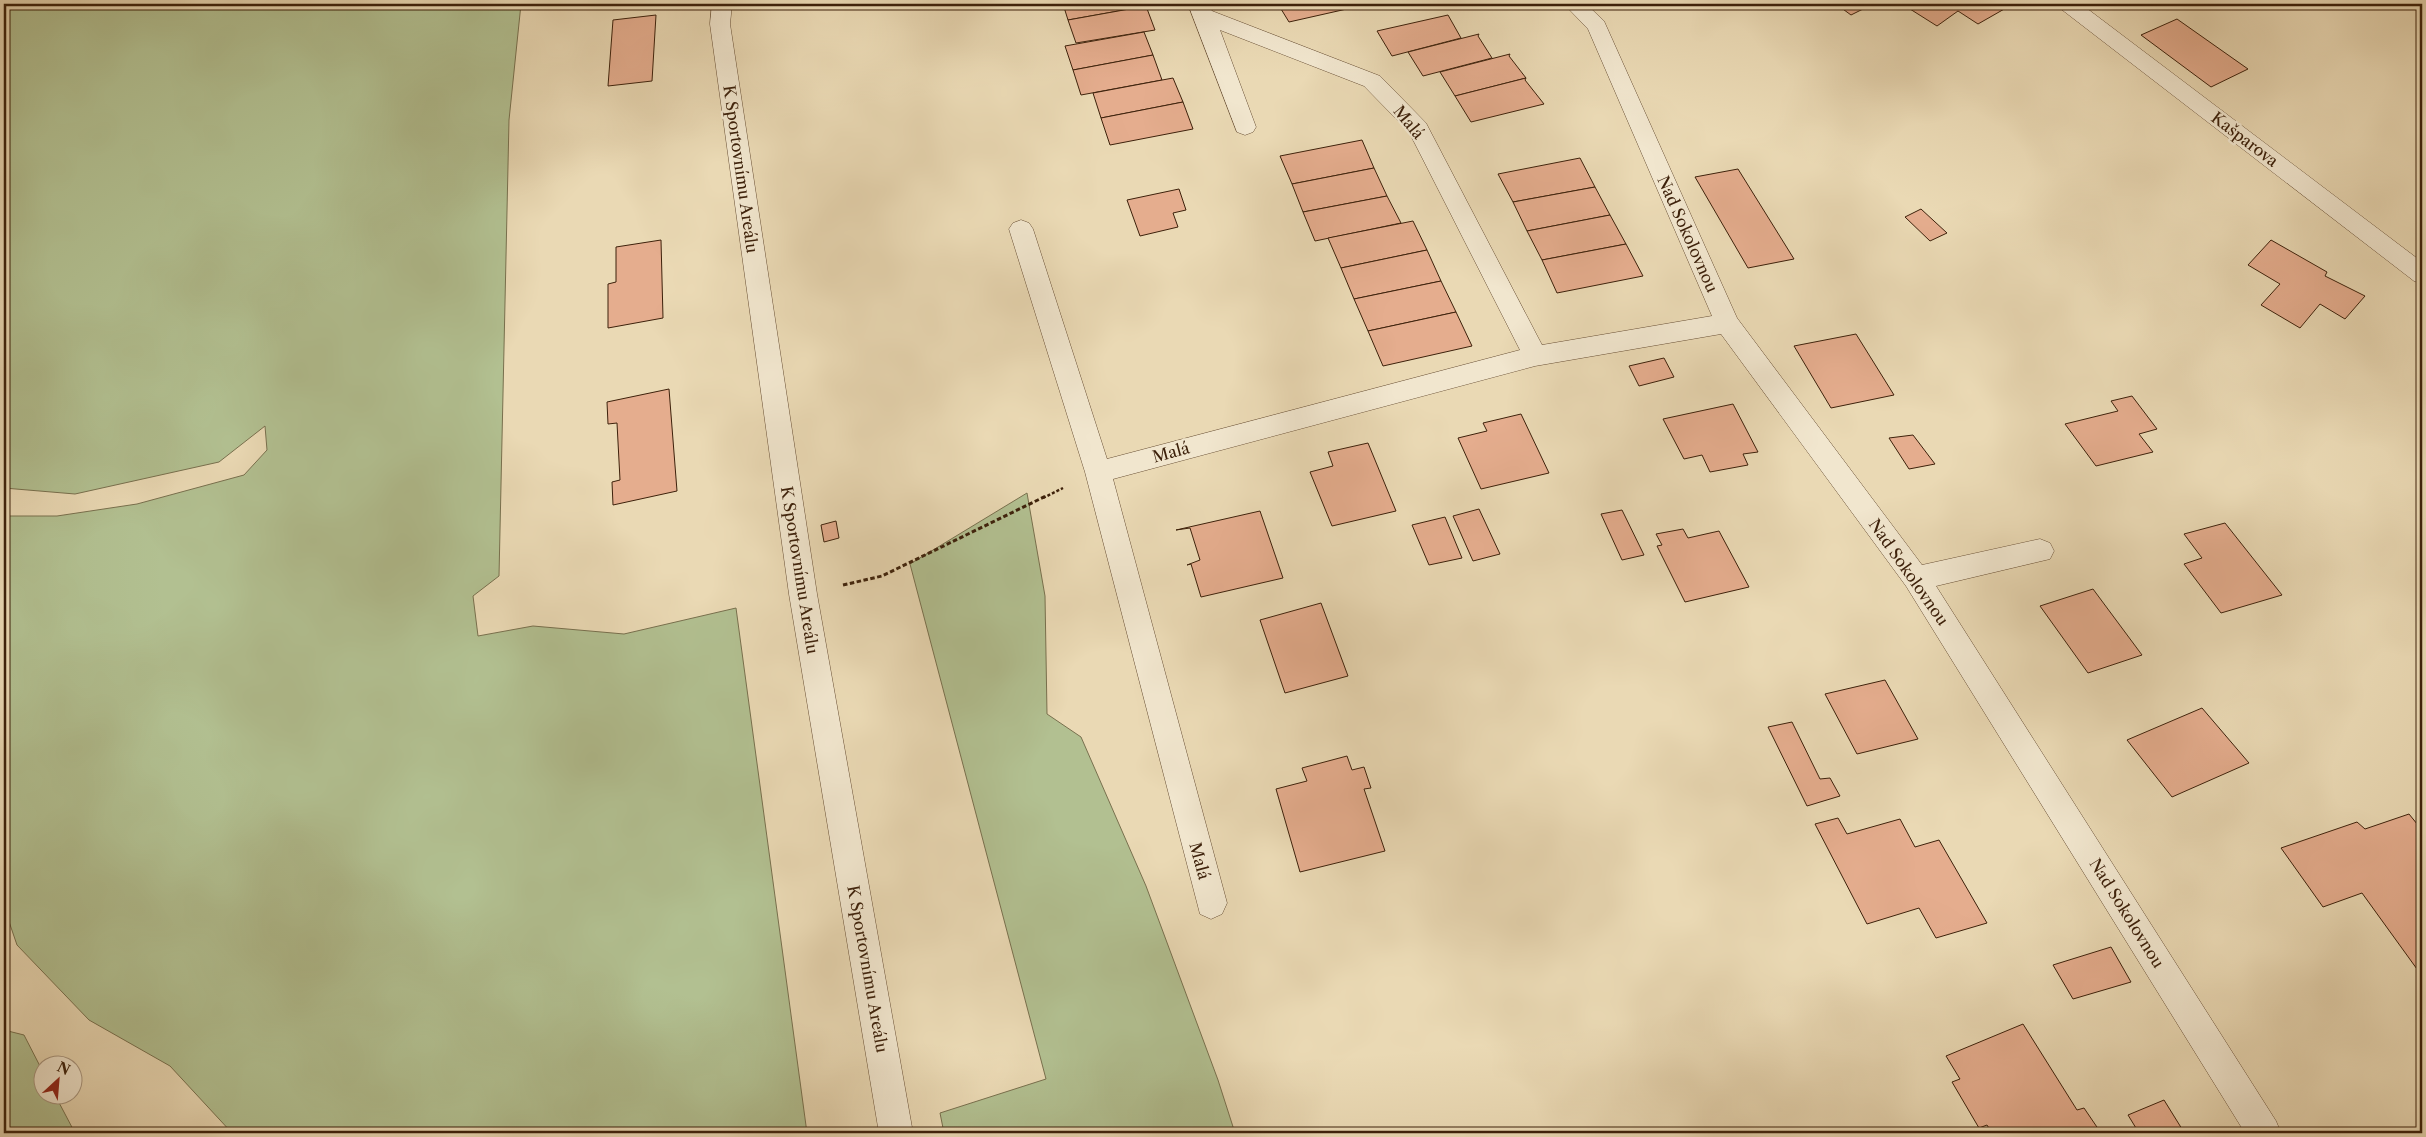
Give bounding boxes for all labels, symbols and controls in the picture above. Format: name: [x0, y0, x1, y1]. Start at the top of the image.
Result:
street label: K Sportovnímu Areálu: [719, 84, 763, 254]
street label: Malá: [1389, 101, 1429, 143]
street label: Kašparova: [2208, 107, 2283, 171]
street label: Nad Sokolovnou: [1653, 173, 1723, 296]
street label: Malá: [1150, 437, 1192, 467]
street label: K Sportovnímu Areálu: [777, 485, 823, 655]
street label: Nad Sokolovnou: [1865, 515, 1953, 629]
street label: Malá: [1185, 840, 1215, 882]
street label: Nad Sokolovnou: [2085, 854, 2169, 972]
street label: K Sportovnímu Areálu: [843, 884, 893, 1054]
north arrow: [32, 1054, 82, 1104]
text: N: [54, 1058, 73, 1079]

